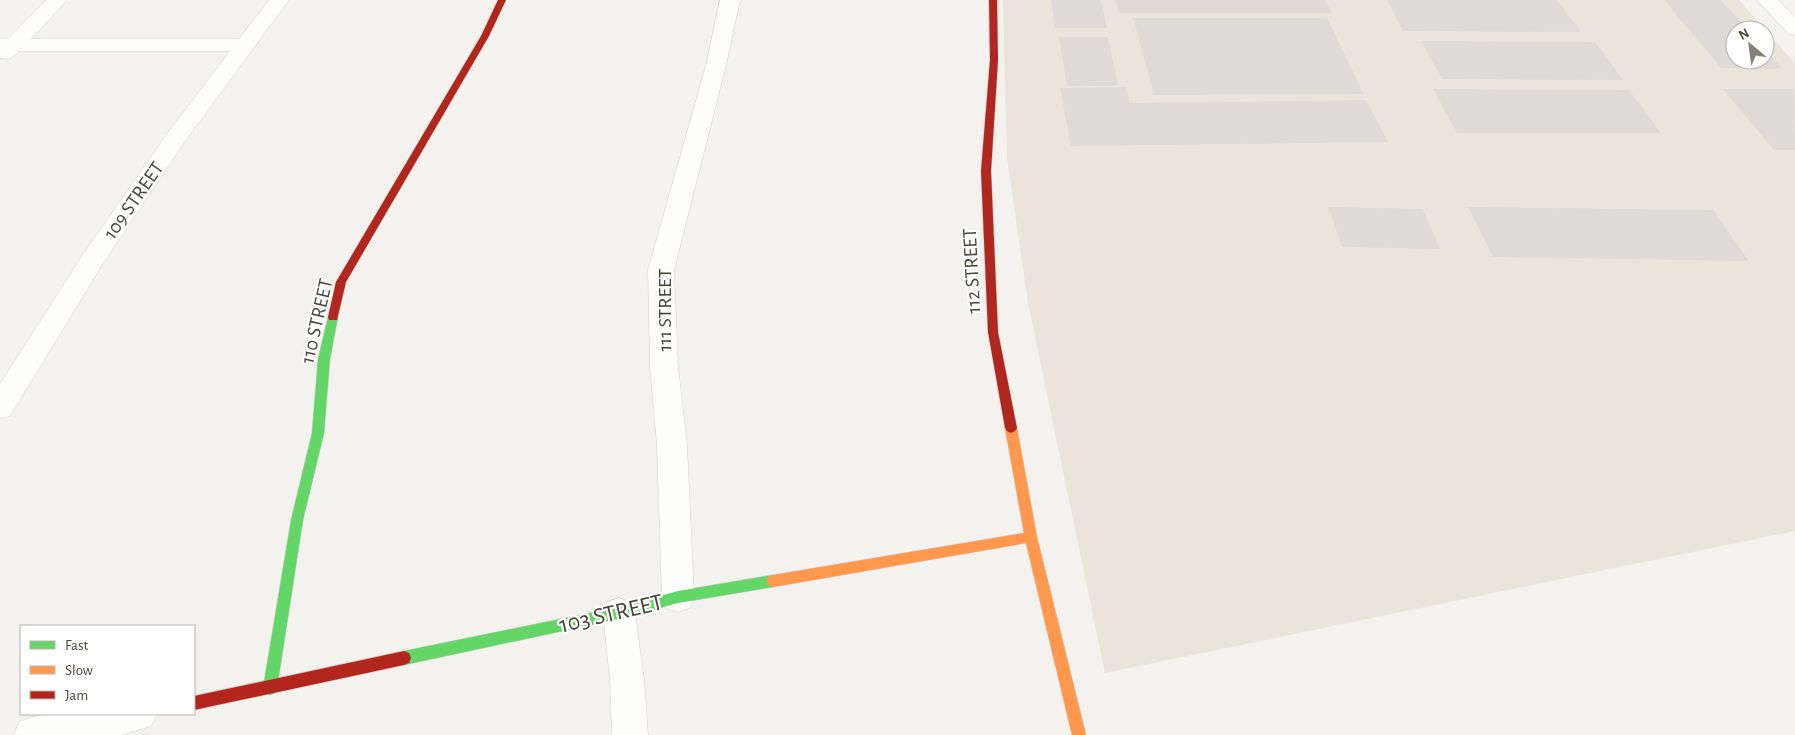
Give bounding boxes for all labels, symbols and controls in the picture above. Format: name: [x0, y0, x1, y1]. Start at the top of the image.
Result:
north arrow: [1725, 20, 1775, 70]
text: N: [1737, 26, 1752, 43]
street label: 109 STREET: [100, 158, 168, 243]
street label: 112 STREET: [960, 228, 984, 314]
street label: 111 STREET: [655, 268, 675, 352]
street label: 110 STREET: [297, 277, 337, 366]
street label: 103 STREET: [557, 590, 666, 638]
legend: [20, 625, 195, 715]
text: Fast: [65, 638, 89, 653]
text: Slow: [65, 663, 93, 678]
text: Jam: [65, 688, 88, 703]

